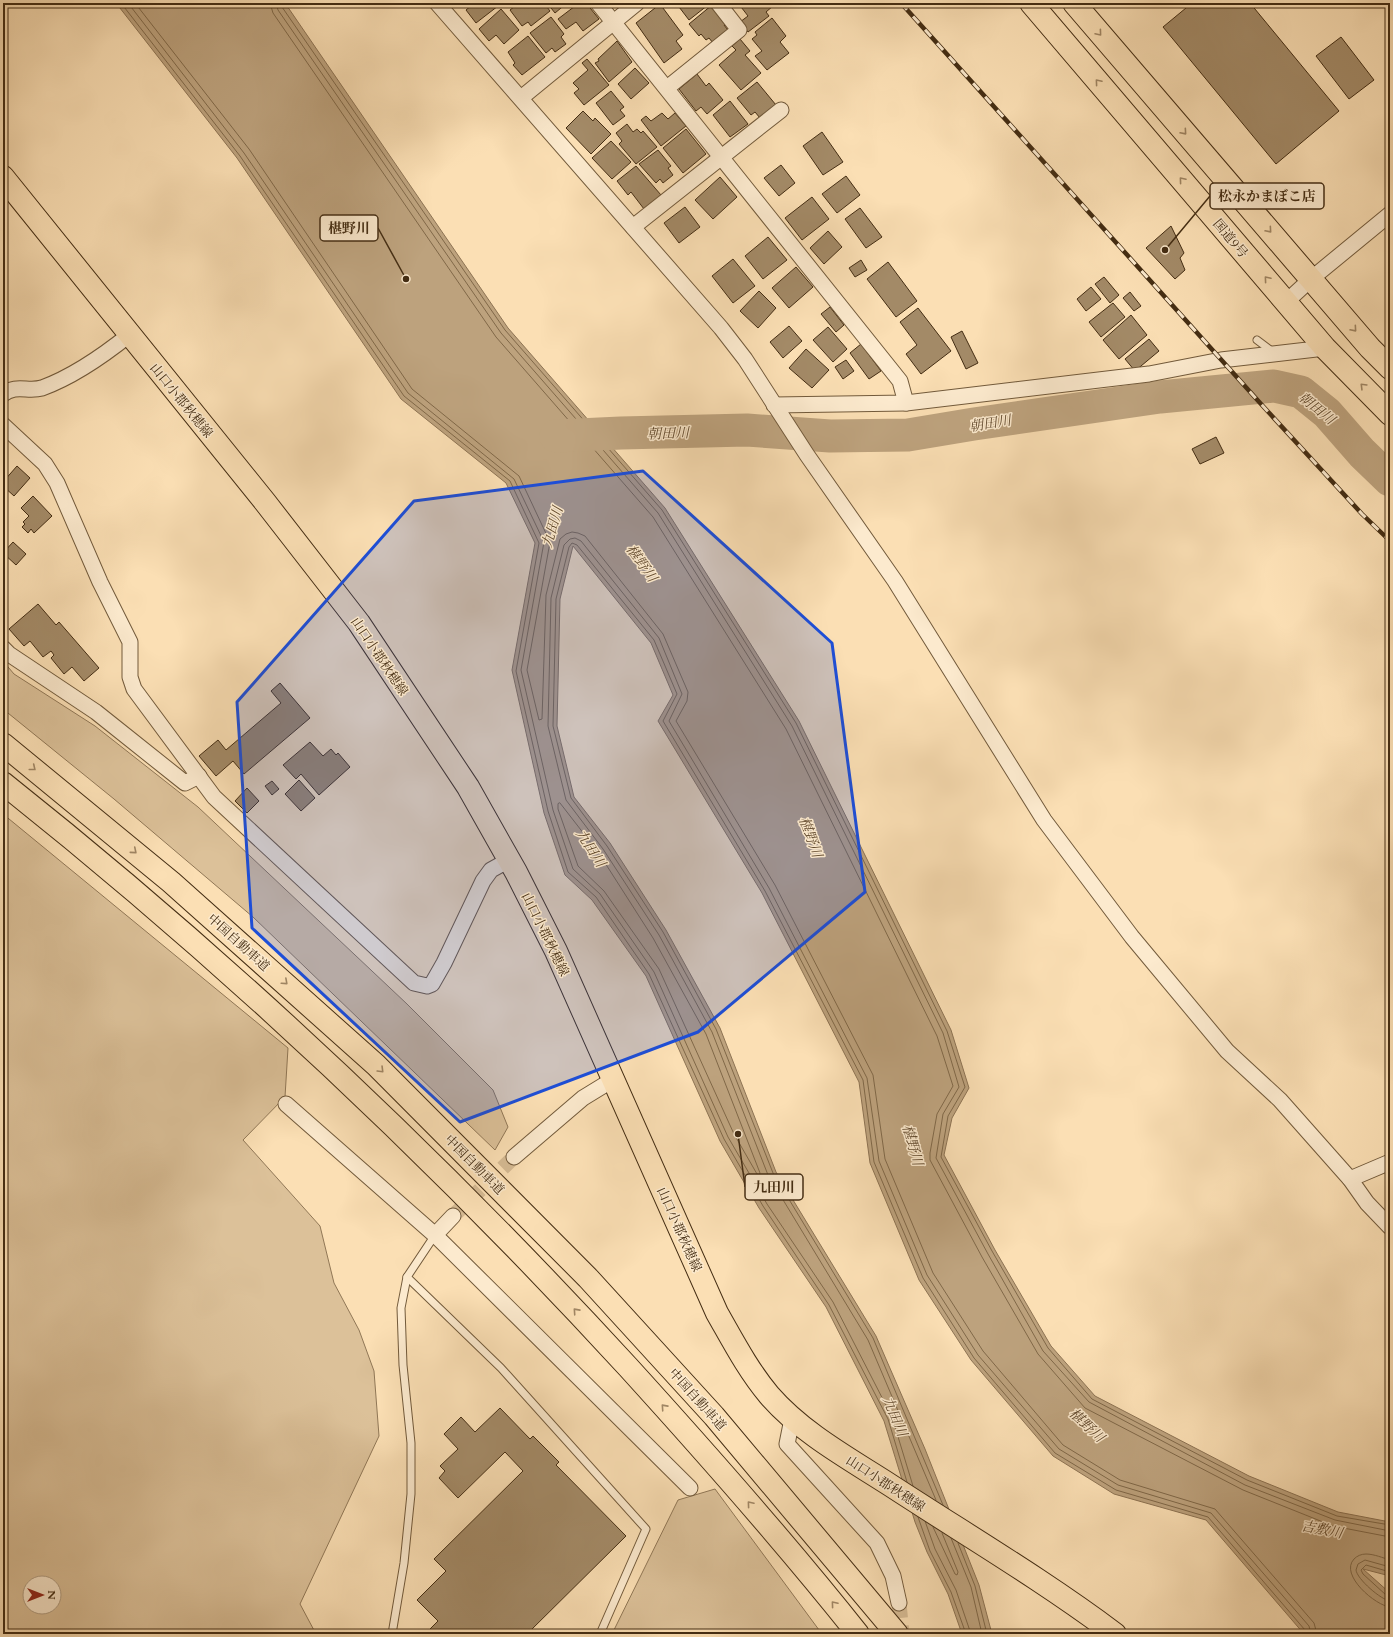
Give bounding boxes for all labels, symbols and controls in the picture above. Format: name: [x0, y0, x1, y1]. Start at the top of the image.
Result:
one-way arrow: [1095, 28, 1102, 35]
one-way arrow: [1095, 79, 1102, 86]
one-way arrow: [1179, 127, 1186, 134]
one-way arrow: [1180, 178, 1187, 185]
callout: 松永かまぼこ店: [1210, 183, 1324, 209]
text: 松永かまぼこ店: [1218, 187, 1316, 206]
callout: 椹野川: [320, 215, 378, 241]
street label: 国道9号: [1209, 215, 1252, 262]
text: 椹野川: [328, 219, 370, 238]
one-way arrow: [1264, 225, 1271, 233]
one-way arrow: [1264, 277, 1271, 284]
one-way arrow: [1349, 324, 1356, 331]
street label: 山口小郡秋穂線: [146, 360, 217, 442]
one-way arrow: [1360, 383, 1368, 391]
water label: 朝田川: [1294, 388, 1341, 430]
water label: 朝田川: [968, 411, 1014, 436]
water label: 朝田川: [647, 423, 691, 444]
water label: 九田川: [538, 502, 568, 550]
water label: 椹野川: [622, 541, 663, 588]
street label: 山口小郡秋穂線: [346, 614, 412, 699]
one-way arrow: [29, 764, 36, 771]
water label: 椹野川: [794, 814, 827, 862]
water label: 九田川: [571, 825, 611, 873]
one-way arrow: [129, 846, 136, 853]
street label: 山口小郡秋穂線: [517, 890, 573, 979]
street label: 中国自動車道: [203, 910, 273, 976]
one-way arrow: [280, 978, 287, 985]
one-way arrow: [376, 1065, 384, 1073]
water label: 椹野川: [898, 1122, 928, 1170]
street label: 中国自動車道: [440, 1131, 508, 1199]
callout: 九田川: [745, 1174, 803, 1200]
text: 九田川: [753, 1178, 795, 1197]
street label: 山口小郡秋穂線: [652, 1184, 706, 1275]
one-way arrow: [574, 1308, 581, 1316]
street label: 中国自動車道: [664, 1365, 730, 1435]
water label: 九田川: [878, 1393, 912, 1441]
one-way arrow: [662, 1404, 669, 1412]
water label: 椹野川: [1065, 1404, 1110, 1448]
street label: 山口小郡秋穂線: [842, 1452, 929, 1516]
one-way arrow: [748, 1502, 755, 1509]
water label: 吉敷川: [1299, 1516, 1346, 1543]
north arrow: [22, 1575, 62, 1615]
text: N: [44, 1590, 59, 1600]
one-way arrow: [831, 1601, 838, 1608]

